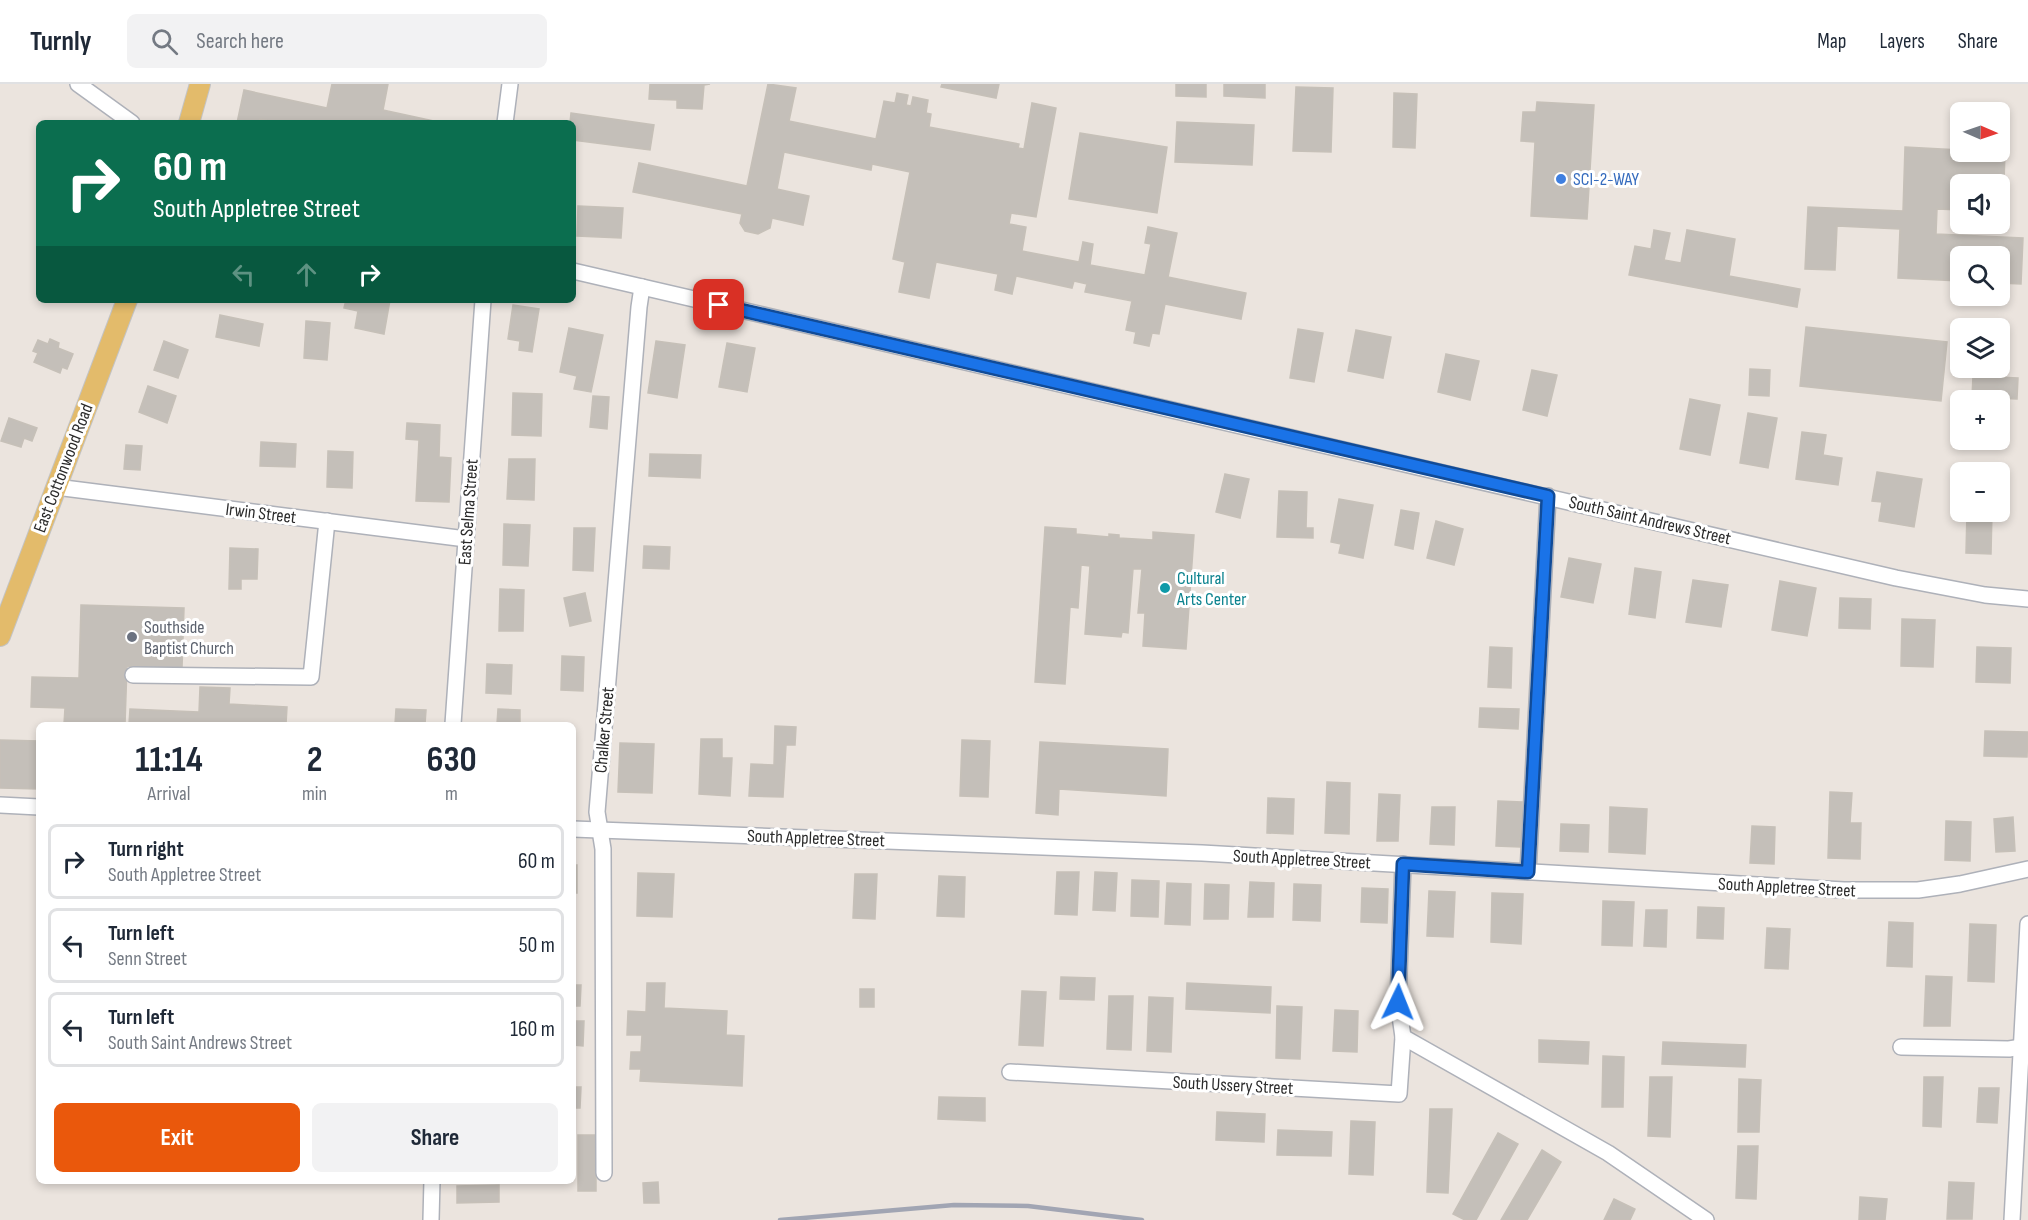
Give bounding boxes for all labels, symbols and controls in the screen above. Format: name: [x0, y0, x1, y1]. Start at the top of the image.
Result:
search box: [127, 14, 547, 68]
text: Turnly: [30, 25, 91, 58]
icon: search: [148, 25, 181, 58]
text: Search here: [196, 28, 284, 55]
text: Map: [1817, 29, 1846, 54]
text: Layers: [1879, 29, 1925, 54]
text: Share: [1958, 29, 1998, 54]
north arrow: [1950, 102, 2010, 162]
map controls: [1950, 102, 2010, 522]
text: 60 m: [153, 142, 227, 193]
icon: right: [54, 144, 132, 222]
place label: SCI-2-WAY: [1573, 169, 1639, 190]
marker: SCI-2-WAY: [1554, 172, 1568, 186]
button: sound: [1950, 174, 2010, 234]
text: South Appletree Street: [153, 193, 360, 225]
button: search: [1950, 246, 2010, 306]
icon: left: [227, 258, 260, 291]
icon: ahead: [290, 258, 323, 291]
icon: right: [353, 258, 386, 291]
pin: [693, 279, 744, 330]
icon: arrive: [702, 288, 735, 321]
button: layers: [1950, 318, 2010, 378]
button: +: [1950, 390, 2010, 450]
street label: East Cottonwood Road: [29, 401, 98, 536]
street label: East Selma Street: [454, 458, 483, 566]
button: −: [1950, 462, 2010, 522]
street label: South Saint Andrews Street: [1567, 492, 1733, 549]
street label: Irwin Street: [224, 499, 298, 528]
place label: Cultural Arts Center: [1176, 568, 1247, 610]
marker: Cultural Arts Center: [1158, 581, 1172, 595]
place label: Southside Baptist Church: [144, 617, 234, 659]
marker: Southside Baptist Church: [125, 630, 139, 644]
street label: Chalker Street: [590, 686, 619, 774]
text: 11:14: [135, 739, 203, 782]
text: 2: [307, 739, 322, 782]
text: 630: [426, 739, 477, 782]
text: Arrival: [148, 782, 191, 806]
text: min: [302, 782, 327, 806]
text: m: [445, 782, 458, 806]
street label: South Appletree Street: [747, 826, 886, 851]
text: Turn right: [108, 836, 184, 863]
icon: right: [57, 845, 90, 878]
street label: South Appletree Street: [1233, 845, 1372, 874]
text: 60 m: [518, 848, 555, 875]
text: South Appletree Street: [108, 863, 261, 887]
street label: South Appletree Street: [1718, 873, 1857, 902]
text: Turn left: [108, 920, 174, 947]
icon: left: [57, 929, 90, 962]
text: 50 m: [519, 932, 555, 959]
text: Senn Street: [108, 947, 187, 971]
position arrow: [1366, 970, 1430, 1034]
text: Turn left: [108, 1004, 174, 1031]
icon: left: [57, 1013, 90, 1046]
text: 160 m: [510, 1016, 555, 1043]
text: South Saint Andrews Street: [108, 1031, 292, 1055]
street label: South Ussery Street: [1172, 1072, 1294, 1099]
button: Exit: [54, 1103, 300, 1172]
button: Share: [312, 1103, 558, 1172]

